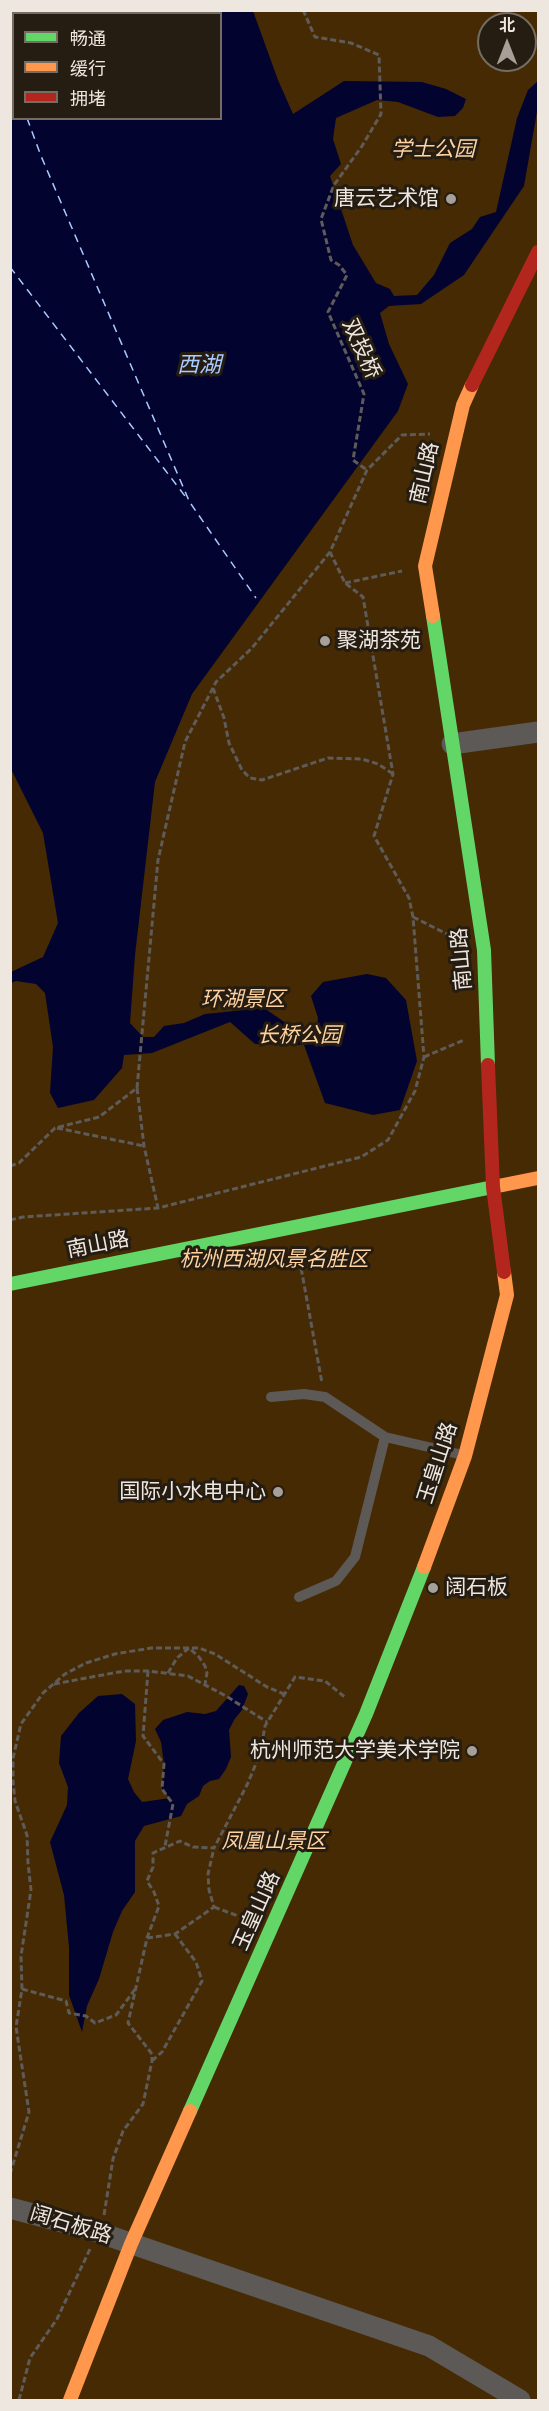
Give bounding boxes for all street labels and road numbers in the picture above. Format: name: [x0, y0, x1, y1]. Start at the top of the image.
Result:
street label: 双投桥: [337, 315, 385, 383]
street label: 南山路: [406, 439, 444, 507]
street label: 南山路: [447, 927, 477, 991]
street label: 南山路: [65, 1227, 131, 1263]
street label: 玉皇山路: [413, 1419, 463, 1507]
street label: 玉皇山路: [228, 1868, 286, 1954]
street label: 阔石板路: [27, 2201, 115, 2249]

